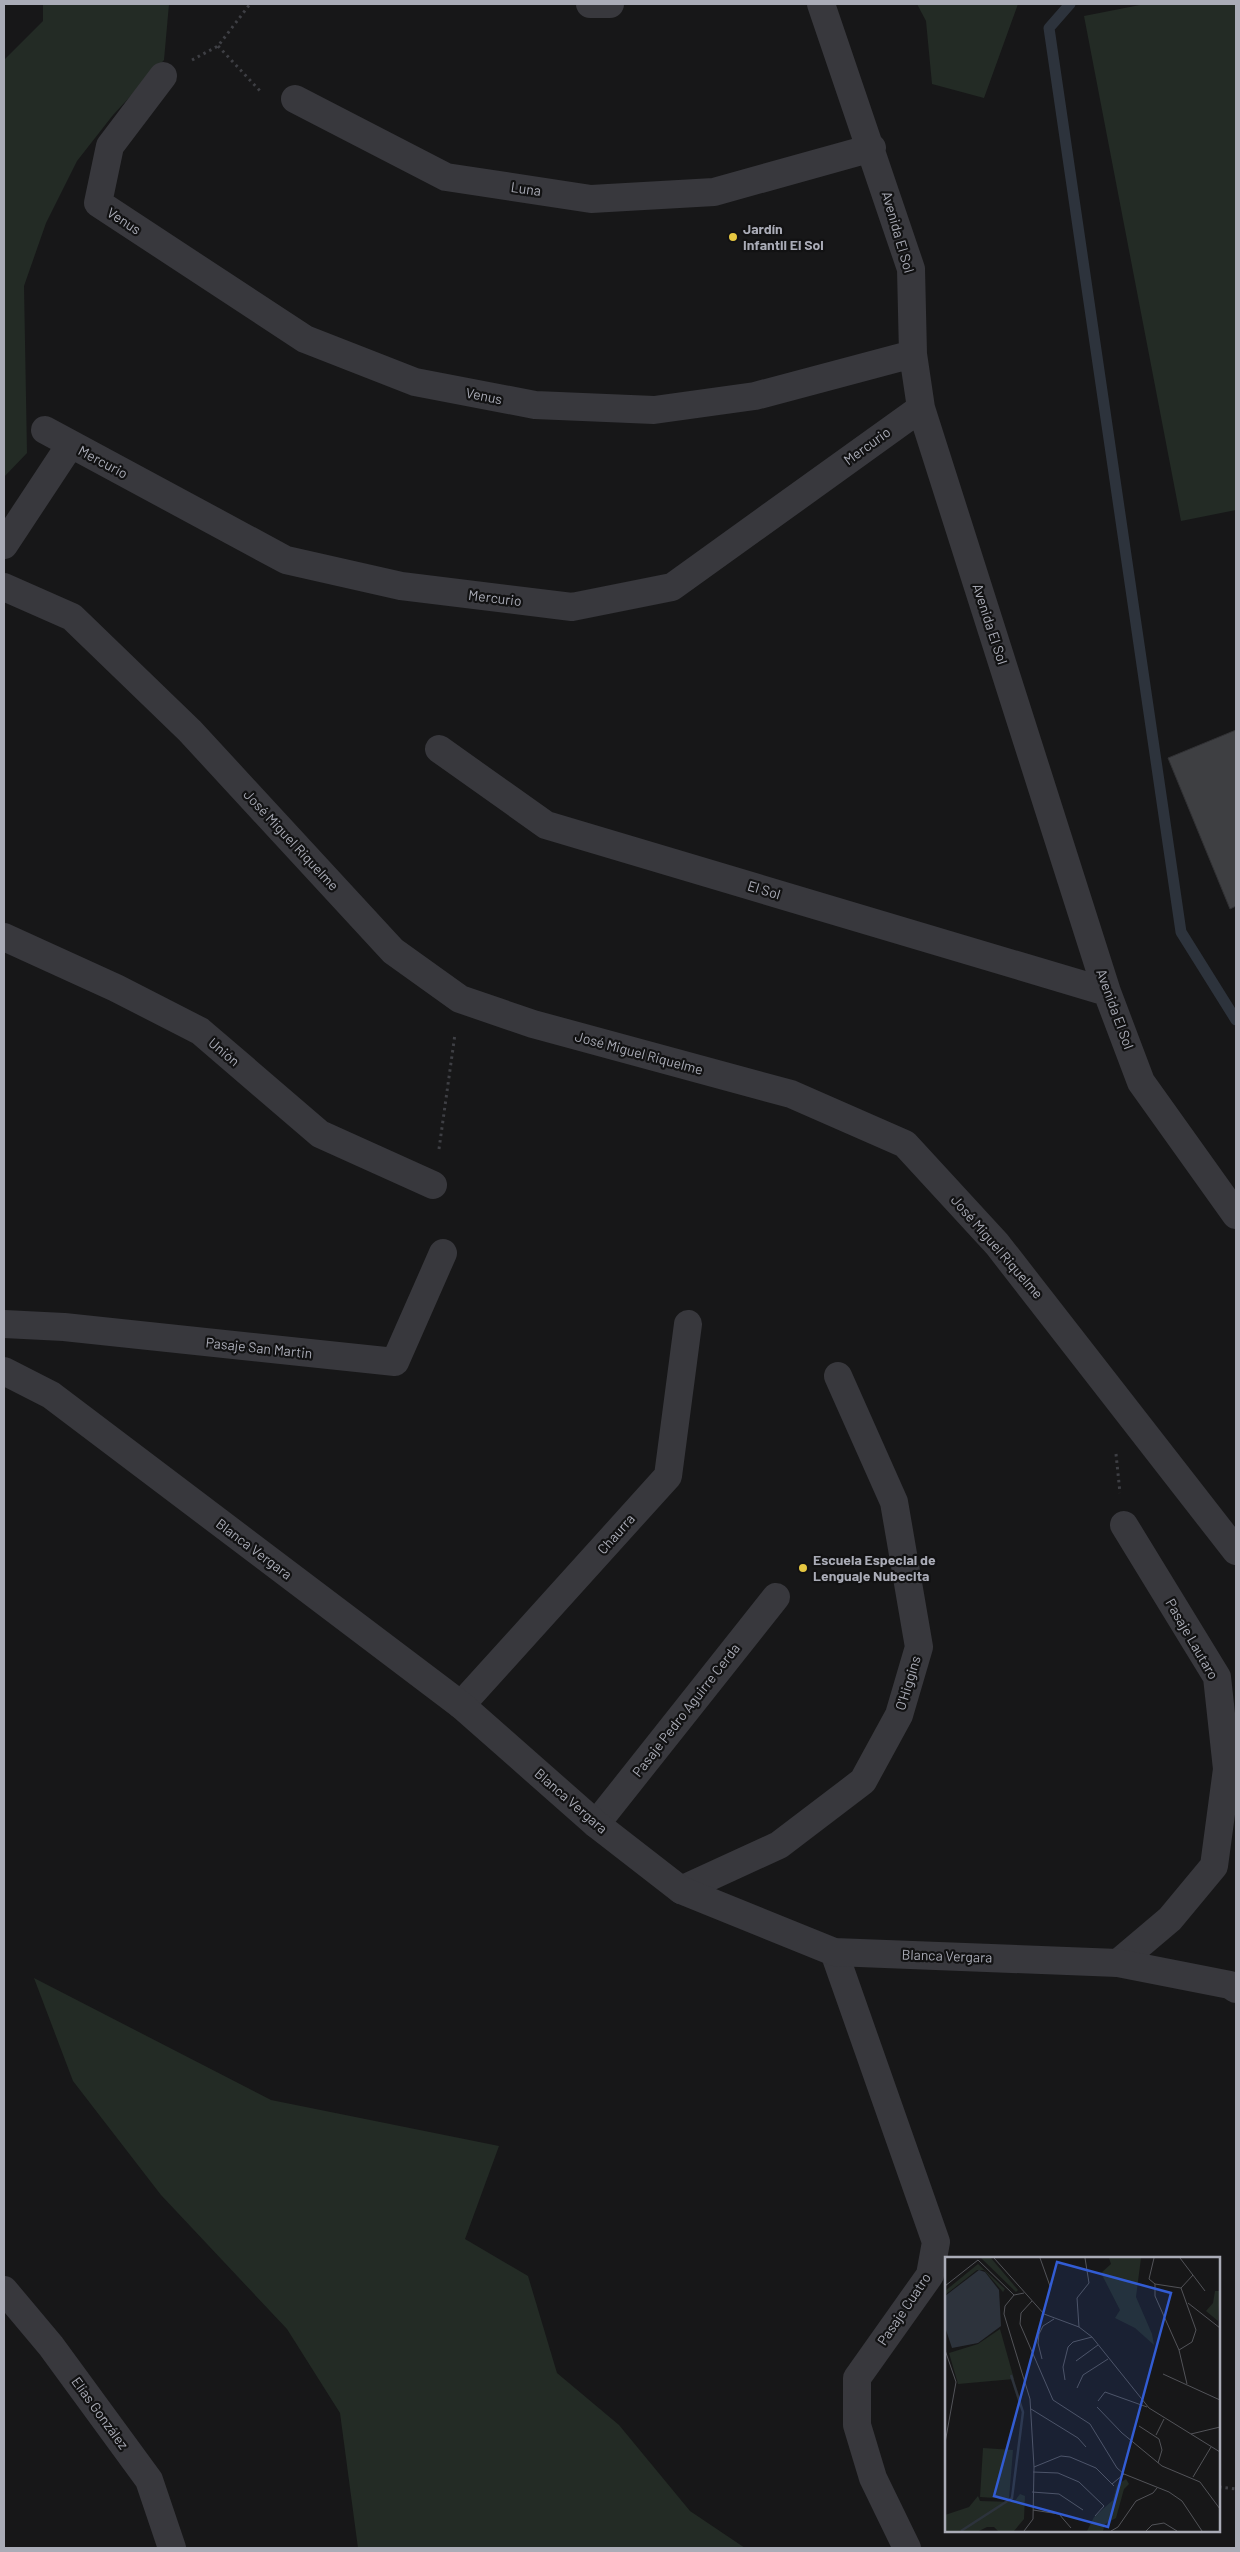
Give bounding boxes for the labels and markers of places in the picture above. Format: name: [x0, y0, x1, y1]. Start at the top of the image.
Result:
place label: Jardín Infantil El Sol: [743, 220, 824, 253]
marker: Jardín Infantil El Sol: [727, 231, 739, 243]
place label: Escuela Especial de Lenguaje Nubecita: [813, 1551, 936, 1584]
marker: Escuela Especial de Lenguaje Nubecita: [797, 1562, 809, 1574]

